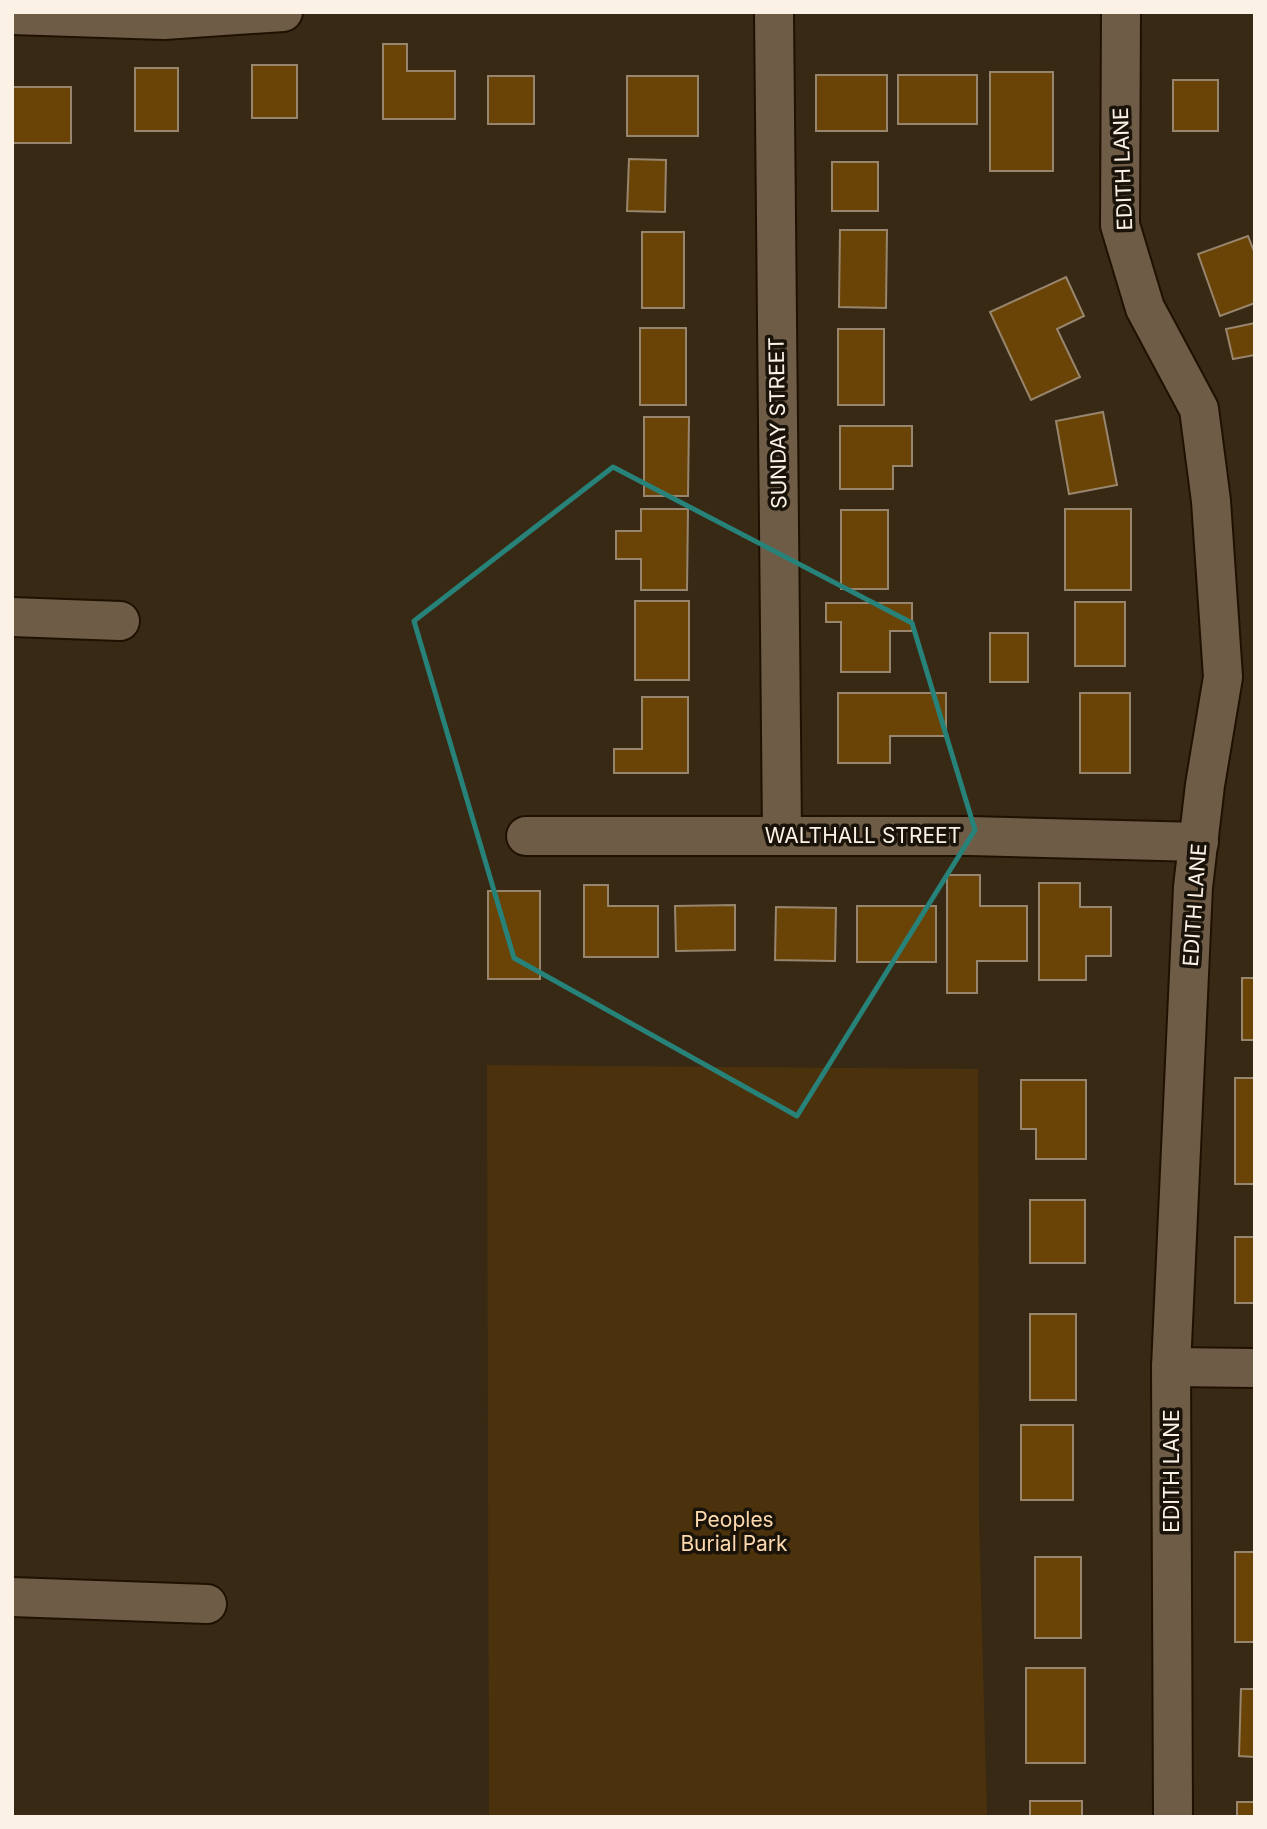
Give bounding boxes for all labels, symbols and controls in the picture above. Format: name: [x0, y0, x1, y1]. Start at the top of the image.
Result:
street label: EDITH LANE: [1108, 107, 1137, 231]
street label: SUNDAY STREET: [764, 337, 791, 509]
street label: WALTHALL STREET: [765, 823, 961, 848]
street label: EDITH LANE: [1178, 843, 1211, 967]
street label: EDITH LANE: [1159, 1409, 1184, 1533]
park label: Peoples Burial Park: [680, 1507, 788, 1556]

